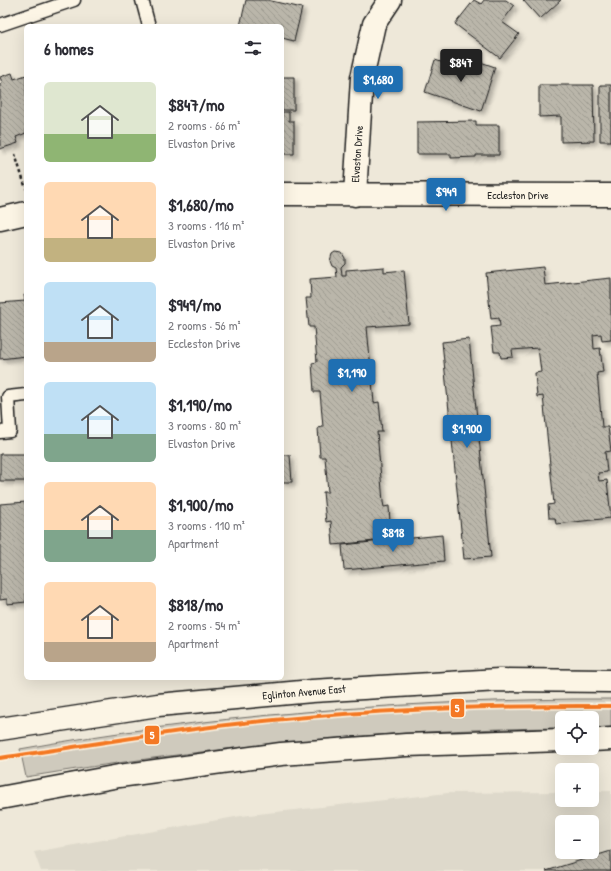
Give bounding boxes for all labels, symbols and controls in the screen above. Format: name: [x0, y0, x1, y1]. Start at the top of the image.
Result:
text: 6 homes: [44, 37, 94, 60]
icon: filters: [242, 37, 264, 59]
pin: $847: [437, 49, 485, 83]
text: $847: [449, 53, 473, 71]
pin: $1,680: [345, 66, 411, 100]
text: $1,680: [363, 70, 393, 88]
text: $847/mo: [168, 93, 224, 116]
icon: home: [76, 98, 124, 146]
text: 2 rooms · 66 m²: [168, 116, 240, 134]
street label: Elvaston Drive: [348, 124, 366, 183]
text: Elvaston Drive: [168, 134, 236, 152]
pin: $949: [422, 178, 470, 212]
text: $949: [435, 182, 457, 200]
street label: Eccleston Drive: [487, 188, 549, 202]
text: $1,680/mo: [168, 193, 234, 216]
icon: home: [76, 198, 124, 246]
text: 3 rooms · 116 m²: [168, 216, 244, 234]
text: Elvaston Drive: [168, 234, 236, 252]
text: $949/mo: [168, 293, 221, 316]
icon: home: [76, 298, 124, 346]
text: 2 rooms · 56 m²: [168, 316, 241, 334]
text: Eccleston Drive: [168, 334, 241, 352]
pin: $1,190: [319, 359, 385, 393]
text: $1,190: [337, 363, 367, 381]
text: $1,190/mo: [168, 393, 232, 416]
icon: home: [76, 398, 124, 446]
pin: $1,900: [434, 415, 500, 449]
text: 3 rooms · 80 m²: [168, 416, 241, 434]
text: $1,900: [452, 419, 482, 437]
text: Elvaston Drive: [168, 434, 236, 452]
text: $1,900/mo: [168, 493, 233, 516]
icon: home: [76, 498, 124, 546]
text: 3 rooms · 110 m²: [168, 516, 245, 534]
pin: $818: [369, 519, 417, 553]
text: $818: [382, 523, 404, 541]
text: Apartment: [168, 534, 219, 552]
text: $818/mo: [168, 593, 223, 616]
icon: home: [76, 598, 124, 646]
text: 2 rooms · 54 m²: [168, 616, 240, 634]
text: Apartment: [168, 634, 219, 652]
street label: Eglinton Avenue East: [262, 681, 346, 703]
line badge: 5: [450, 698, 465, 718]
text: 5: [455, 701, 460, 715]
map controls: [555, 711, 599, 859]
button: locate: [555, 711, 599, 755]
line badge: 5: [144, 725, 160, 745]
text: 5: [150, 728, 155, 742]
button: +: [555, 763, 599, 807]
button: −: [555, 815, 599, 859]

